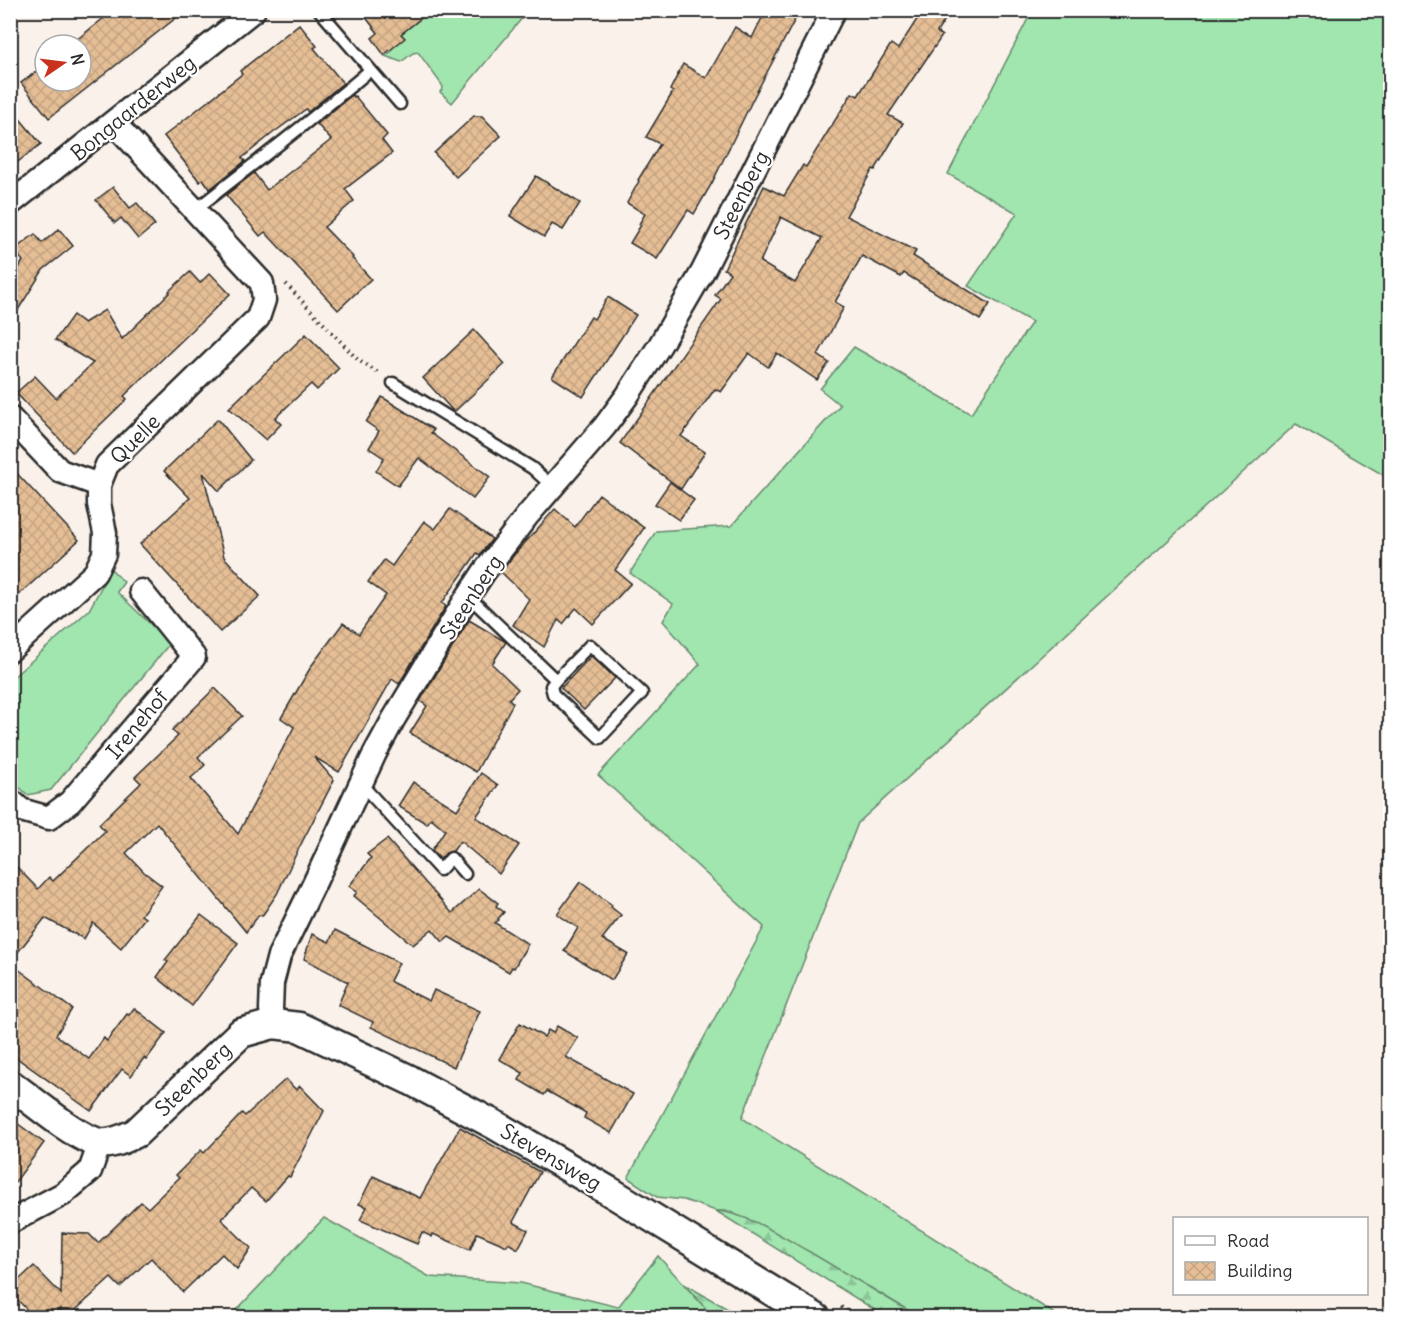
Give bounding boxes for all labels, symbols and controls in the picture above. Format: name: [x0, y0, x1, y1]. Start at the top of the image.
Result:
north arrow: [33, 33, 93, 93]
street label: Bongaarderweg: [65, 49, 201, 167]
text: N: [67, 52, 89, 67]
street label: Steenberg: [707, 146, 775, 244]
street label: Quelle: [104, 408, 166, 470]
street label: Steenberg: [434, 549, 508, 645]
street label: Irenehof: [100, 683, 175, 764]
street label: Steenberg: [149, 1036, 237, 1122]
street label: Stevensweg: [496, 1117, 606, 1197]
legend: [1173, 1217, 1368, 1295]
text: Road: [1227, 1229, 1270, 1252]
text: Building: [1227, 1259, 1292, 1282]

